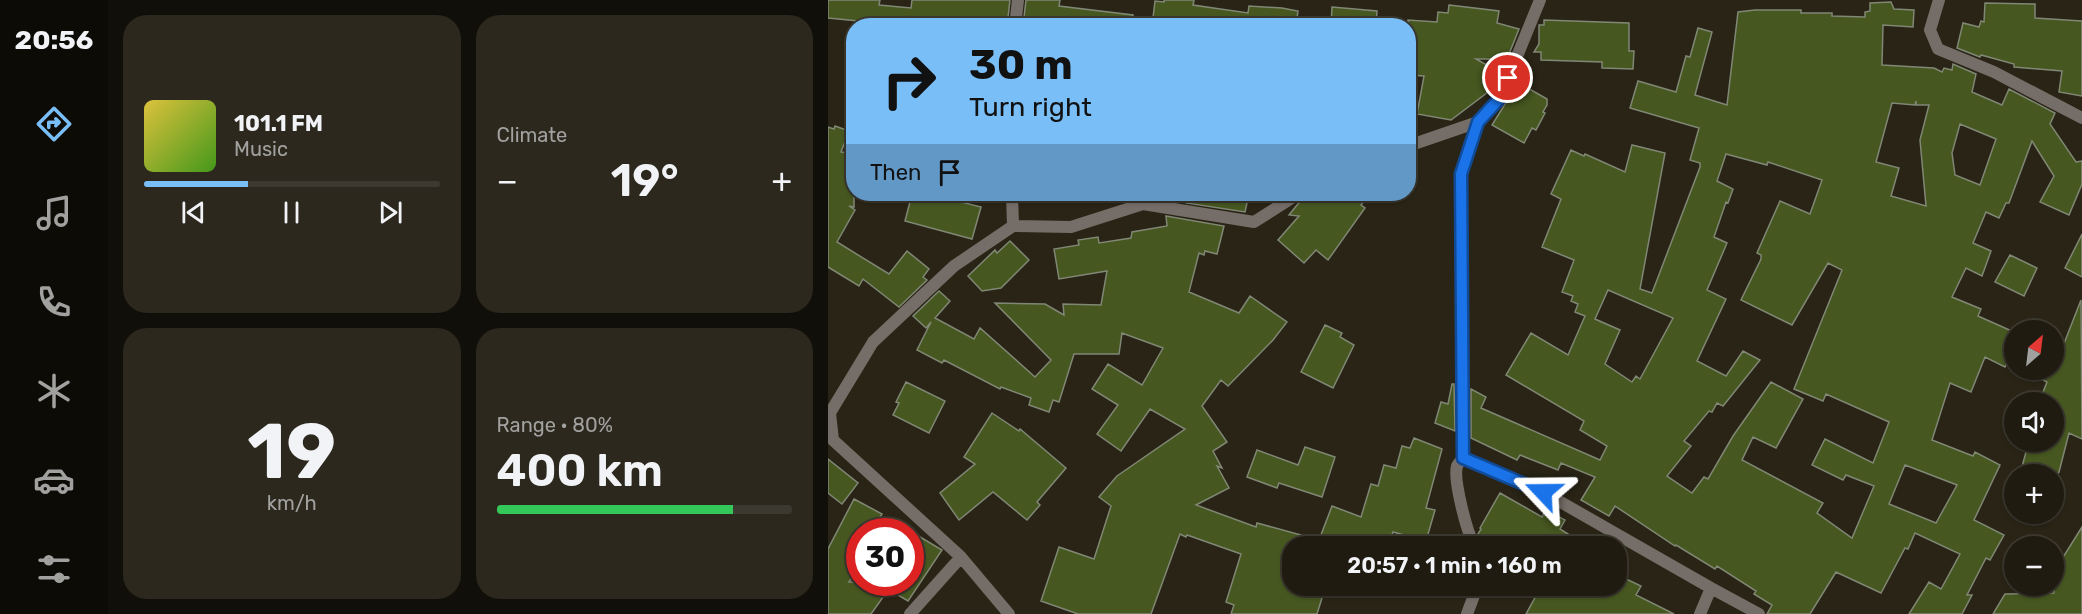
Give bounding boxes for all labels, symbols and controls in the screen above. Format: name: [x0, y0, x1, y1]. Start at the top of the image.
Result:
text: 20:56: [15, 24, 93, 56]
text: 30 m: [969, 40, 1073, 90]
icon: right: [870, 42, 948, 120]
pin: [1482, 52, 1533, 103]
icon: arrive: [1491, 61, 1524, 94]
text: Turn right: [969, 91, 1092, 123]
icon: directions: [33, 103, 75, 145]
text: 101.1 FM: [234, 110, 323, 137]
text: Climate: [497, 123, 567, 147]
text: Music: [234, 137, 288, 161]
text: 19°: [611, 154, 679, 207]
icon: arrive: [933, 156, 966, 189]
text: Then: [870, 159, 921, 186]
text: −: [497, 161, 518, 200]
text: +: [771, 161, 792, 200]
icon: music: [33, 192, 75, 234]
icon: previous: [177, 196, 210, 229]
icon: pause: [275, 196, 308, 229]
icon: next: [374, 196, 407, 229]
icon: phone: [33, 281, 75, 323]
north arrow: [2004, 320, 2064, 380]
map controls: [2004, 320, 2064, 596]
icon: climate: [33, 370, 75, 412]
button: sound: [2004, 392, 2064, 452]
text: 19: [247, 405, 336, 498]
text: Range · 80%: [497, 413, 613, 437]
text: 400 km: [497, 444, 663, 497]
icon: car: [33, 459, 75, 501]
position arrow: [1511, 460, 1575, 524]
button: +: [2004, 464, 2064, 524]
text: km/h: [267, 491, 317, 515]
speed limit sign: 30: [846, 518, 924, 596]
button: −: [2004, 536, 2064, 596]
icon: filters: [33, 548, 75, 590]
text: 20:57 · 1 min · 160 m: [1347, 552, 1562, 579]

